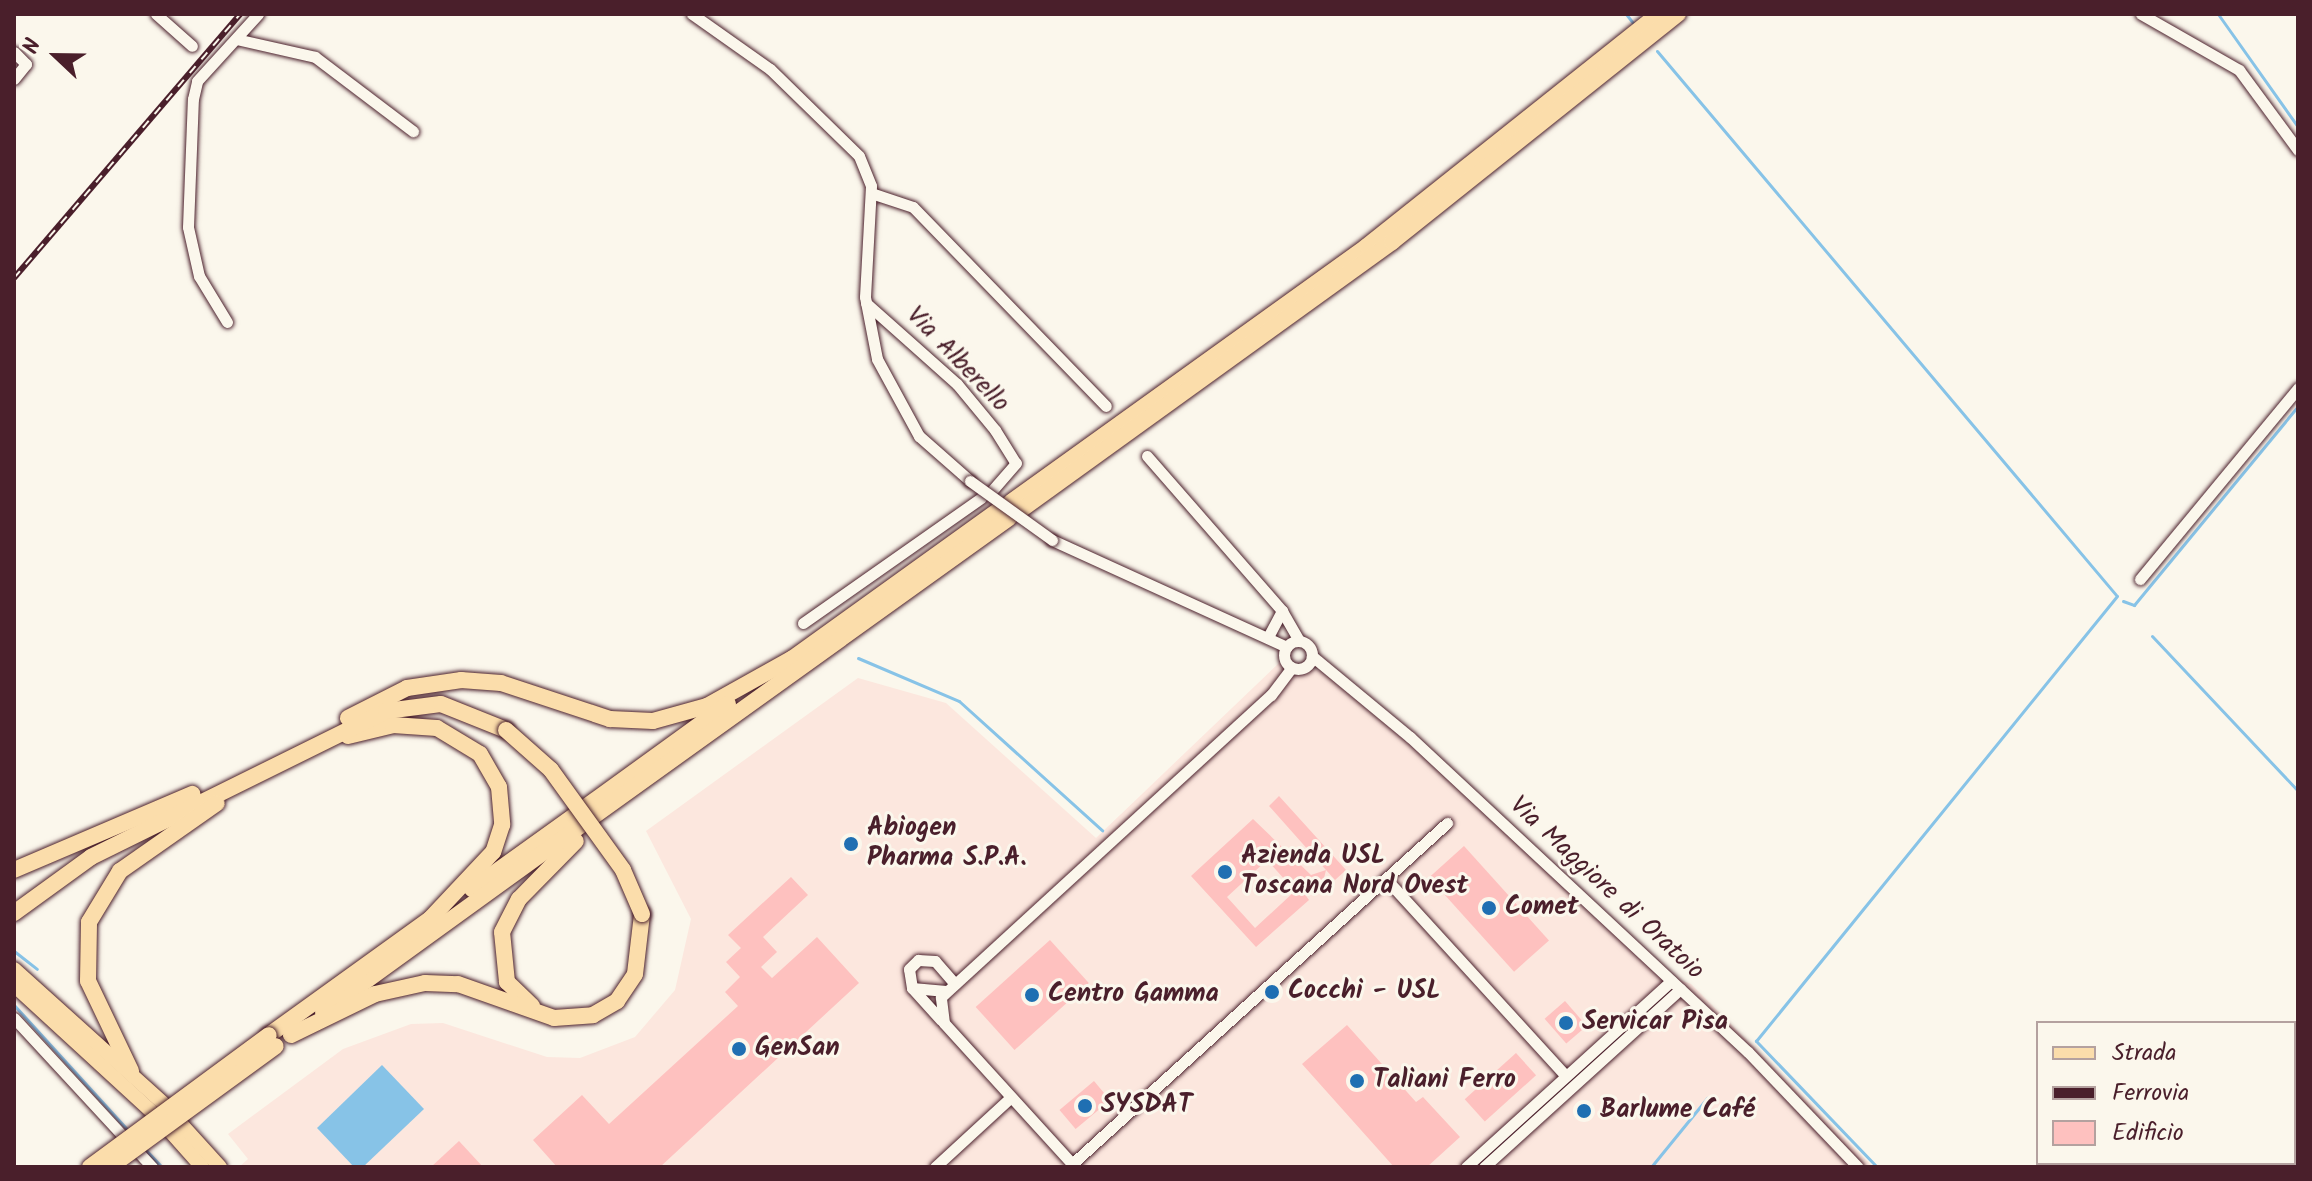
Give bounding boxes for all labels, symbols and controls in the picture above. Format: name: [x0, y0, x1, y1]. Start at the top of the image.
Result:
north arrow: [16, 16, 96, 96]
text: N: [14, 34, 52, 60]
street label: Via Alberello: [899, 301, 1015, 419]
street label: Via Maggiore di Oratoio: [1502, 791, 1710, 987]
place label: Abiogen Pharma S.P.A.: [867, 813, 1027, 874]
marker: Abiogen Pharma S.P.A.: [842, 835, 860, 853]
place label: Azienda USL Toscana Nord Ovest: [1241, 841, 1468, 902]
marker: Azienda USL Toscana Nord Ovest: [1216, 863, 1234, 881]
place label: Comet: [1505, 892, 1579, 924]
marker: Comet: [1480, 899, 1498, 917]
place label: Cocchi - USL: [1288, 976, 1441, 1008]
place label: Centro Gamma: [1048, 979, 1219, 1011]
marker: Cocchi - USL: [1263, 983, 1281, 1001]
marker: Centro Gamma: [1023, 986, 1041, 1004]
place label: Servicar Pisa: [1582, 1007, 1728, 1039]
marker: Servicar Pisa: [1557, 1014, 1575, 1032]
legend: [2036, 1021, 2296, 1165]
place label: GenSan: [755, 1033, 840, 1065]
text: Strada: [2112, 1034, 2176, 1073]
marker: GenSan: [730, 1040, 748, 1058]
place label: Taliani Ferro: [1373, 1065, 1516, 1097]
marker: Taliani Ferro: [1348, 1072, 1366, 1090]
text: Ferrovia: [2112, 1074, 2189, 1113]
place label: SYSDAT: [1101, 1090, 1192, 1122]
place label: Barlume Café: [1600, 1095, 1755, 1127]
marker: SYSDAT: [1076, 1097, 1094, 1115]
marker: Barlume Café: [1575, 1102, 1593, 1120]
text: Edificio: [2112, 1114, 2184, 1153]

